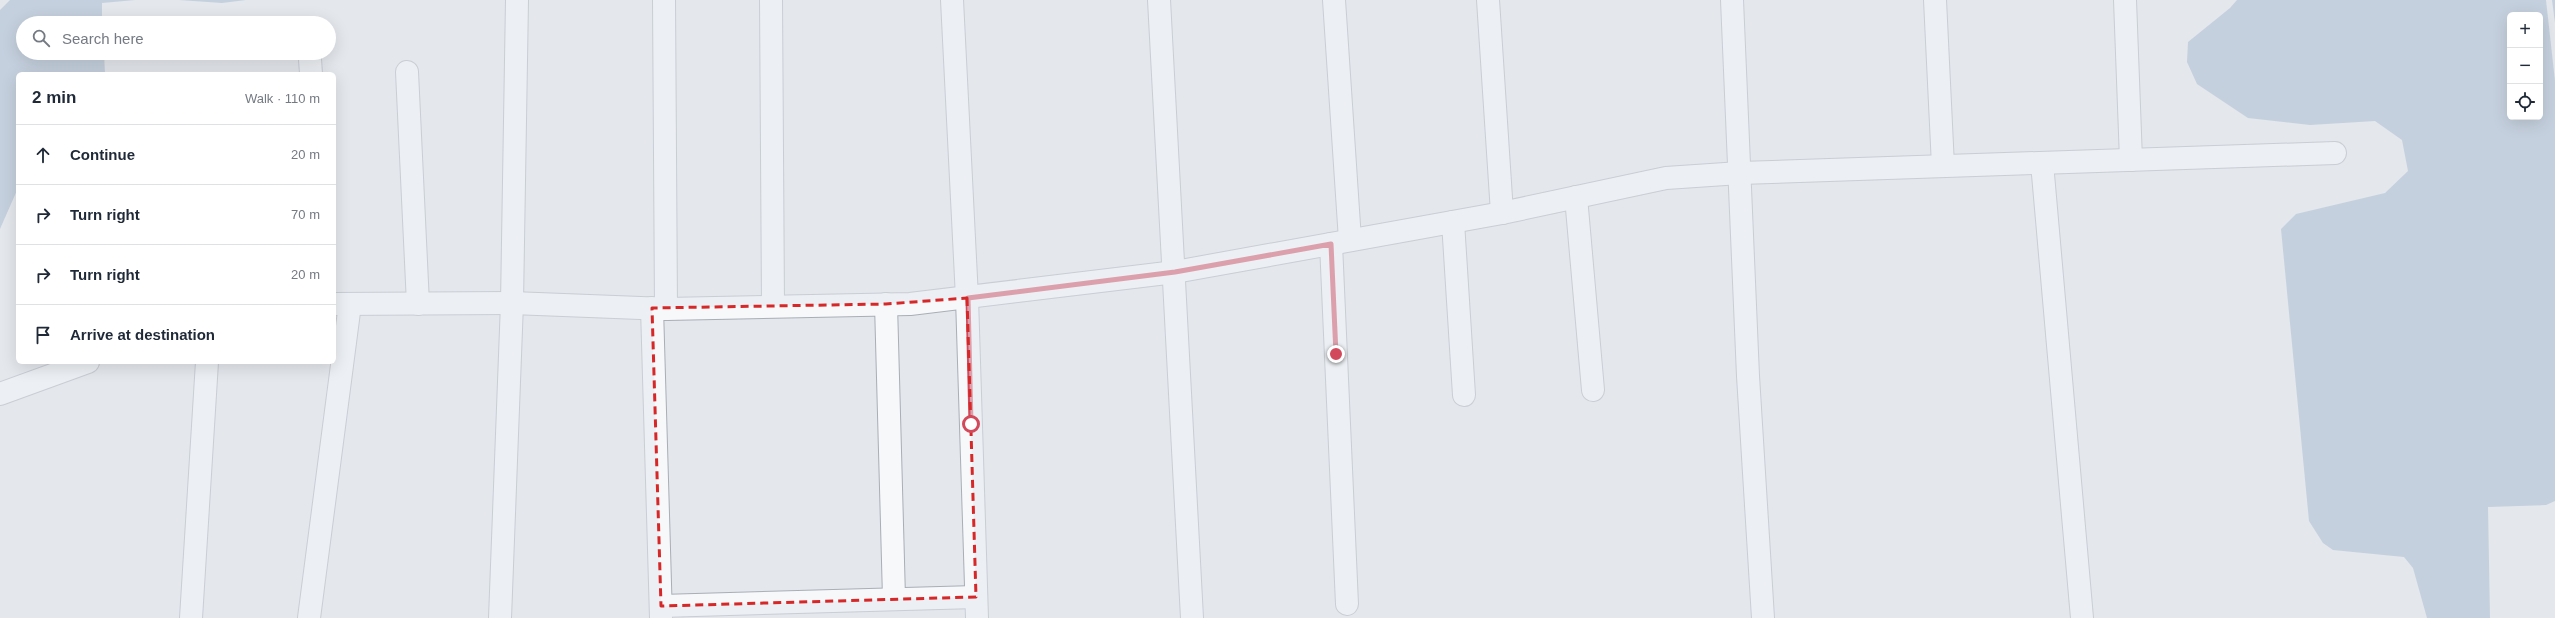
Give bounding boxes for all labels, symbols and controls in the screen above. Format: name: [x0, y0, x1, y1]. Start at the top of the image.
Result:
map controls: [2507, 12, 2543, 120]
button: +: [2507, 12, 2543, 48]
search box: [16, 16, 336, 60]
icon: search: [30, 27, 52, 49]
text: Search here: [62, 30, 144, 47]
button: −: [2507, 48, 2543, 84]
button: locate: [2507, 84, 2543, 120]
text: 2 min: [32, 88, 76, 107]
text: Walk · 110 m: [245, 91, 320, 106]
icon: ahead: [32, 144, 54, 166]
text: Continue: [70, 146, 135, 163]
text: 20 m: [291, 147, 320, 162]
icon: right: [32, 204, 54, 226]
text: Turn right: [70, 206, 140, 223]
text: 70 m: [291, 207, 320, 222]
icon: right: [32, 264, 54, 286]
text: Turn right: [70, 266, 140, 283]
text: 20 m: [291, 267, 320, 282]
icon: arrive: [32, 324, 54, 346]
text: Arrive at destination: [70, 326, 215, 343]
route end: [1327, 345, 1345, 363]
route start: [962, 415, 980, 433]

